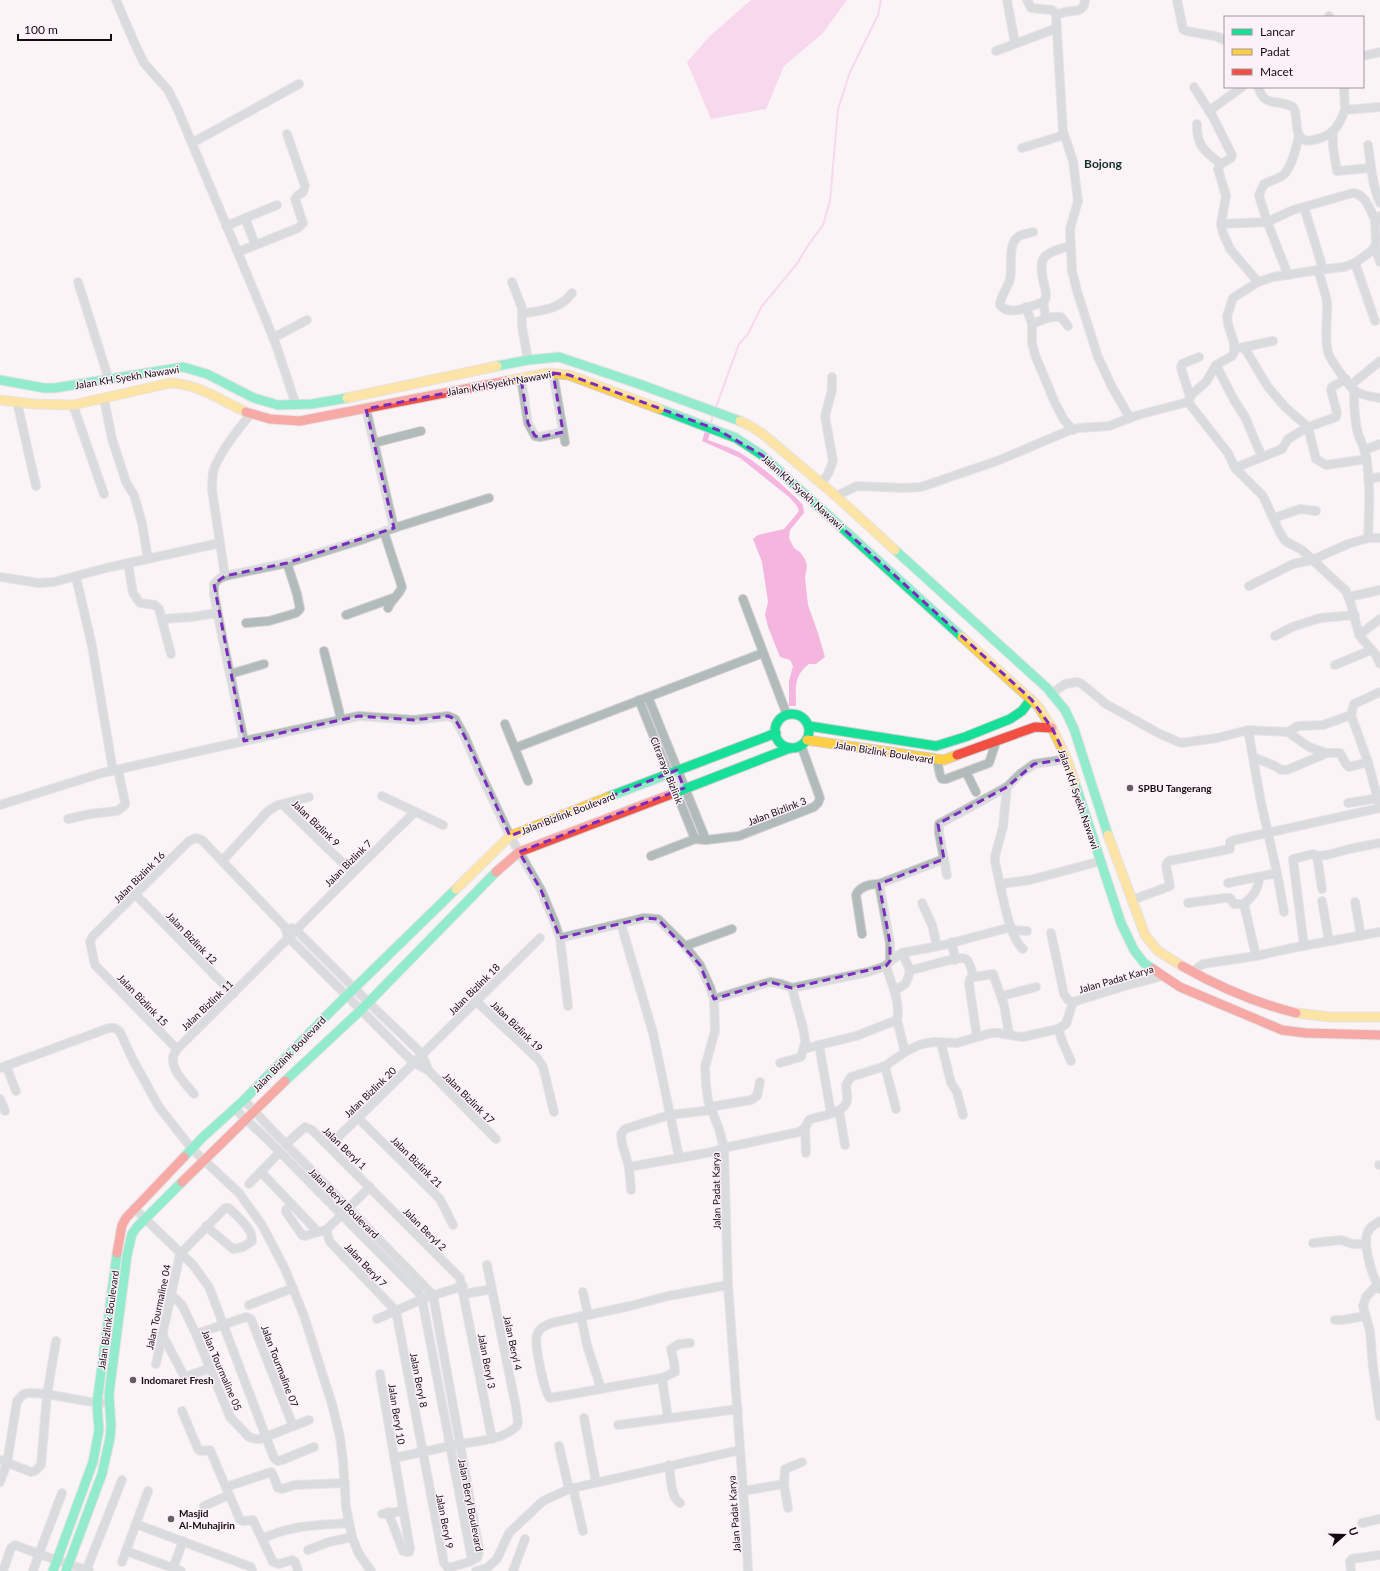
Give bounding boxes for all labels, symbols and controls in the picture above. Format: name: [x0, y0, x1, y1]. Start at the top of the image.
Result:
scale bar: [18, 16, 111, 42]
legend: [1224, 16, 1364, 88]
text: 100 m: [24, 22, 58, 37]
text: Lancar: [1260, 24, 1296, 39]
text: Padat: [1260, 44, 1291, 59]
text: Macet: [1260, 64, 1294, 79]
district label: Bojong: [1084, 156, 1123, 171]
street label: Jalan KH Syekh Nawawi: [74, 363, 180, 391]
street label: Jalan KH Syekh Nawawi: [446, 368, 552, 398]
street label: Jalan KH Syekh Nawawi: [760, 452, 846, 532]
street label: Citraraya Bizlink: [648, 735, 686, 806]
street label: Jalan Bizlink Boulevard: [834, 738, 934, 766]
street label: Jalan KH Syekh Nawawi: [1056, 747, 1102, 851]
place label: SPBU Tangerang: [1138, 782, 1212, 794]
marker: SPBU Tangerang: [1125, 783, 1135, 793]
street label: Jalan Bizlink Boulevard: [519, 789, 617, 837]
street label: Jalan Bizlink 3: [746, 794, 808, 828]
street label: Jalan Bizlink 9: [290, 797, 342, 849]
street label: Jalan Bizlink 7: [322, 837, 374, 889]
street label: Jalan Bizlink 16: [111, 849, 167, 905]
street label: Jalan Bizlink 12: [164, 910, 220, 967]
street label: Jalan Bizlink 18: [446, 961, 502, 1017]
street label: Jalan Padat Karya: [1077, 963, 1155, 995]
street label: Jalan Bizlink 15: [115, 972, 171, 1029]
street label: Jalan Bizlink 11: [179, 977, 236, 1033]
street label: Jalan Bizlink 19: [489, 998, 546, 1054]
street label: Jalan Bizlink Boulevard: [250, 1014, 328, 1094]
street label: Jalan Bizlink 20: [342, 1064, 399, 1120]
street label: Jalan Bizlink 17: [441, 1070, 497, 1126]
street label: Jalan Beryl 1: [321, 1124, 369, 1172]
street label: Jalan Bizlink 21: [389, 1134, 445, 1190]
street label: Jalan Padat Karya: [709, 1152, 723, 1230]
street label: Jalan Beryl Boulevard: [306, 1165, 382, 1241]
street label: Jalan Beryl 2: [401, 1205, 449, 1253]
street label: Jalan Beryl 7: [343, 1241, 389, 1290]
street label: Jalan Tourmaline 04: [143, 1263, 173, 1351]
street label: Jalan Bizlink Boulevard: [95, 1270, 121, 1370]
street label: Jalan Beryl 4: [501, 1315, 525, 1372]
street label: Jalan Tourmaline 07: [259, 1323, 301, 1409]
street label: Jalan Tourmaline 05: [200, 1328, 245, 1412]
street label: Jalan Beryl 3: [476, 1333, 498, 1390]
street label: Jalan Beryl 8: [408, 1352, 430, 1409]
place label: Indomaret Fresh: [141, 1374, 214, 1386]
marker: Indomaret Fresh: [128, 1375, 138, 1385]
street label: Jalan Beryl 10: [386, 1383, 408, 1445]
street label: Jalan Beryl Boulevard: [456, 1458, 486, 1552]
street label: Jalan Padat Karya: [725, 1475, 743, 1553]
street label: Jalan Beryl 9: [434, 1493, 456, 1550]
place label: Masjid Al-Muhajirin: [178, 1507, 235, 1531]
marker: Masjid Al-Muhajirin: [166, 1514, 176, 1524]
north arrow: [1324, 1515, 1364, 1555]
text: U: [1346, 1525, 1361, 1537]

